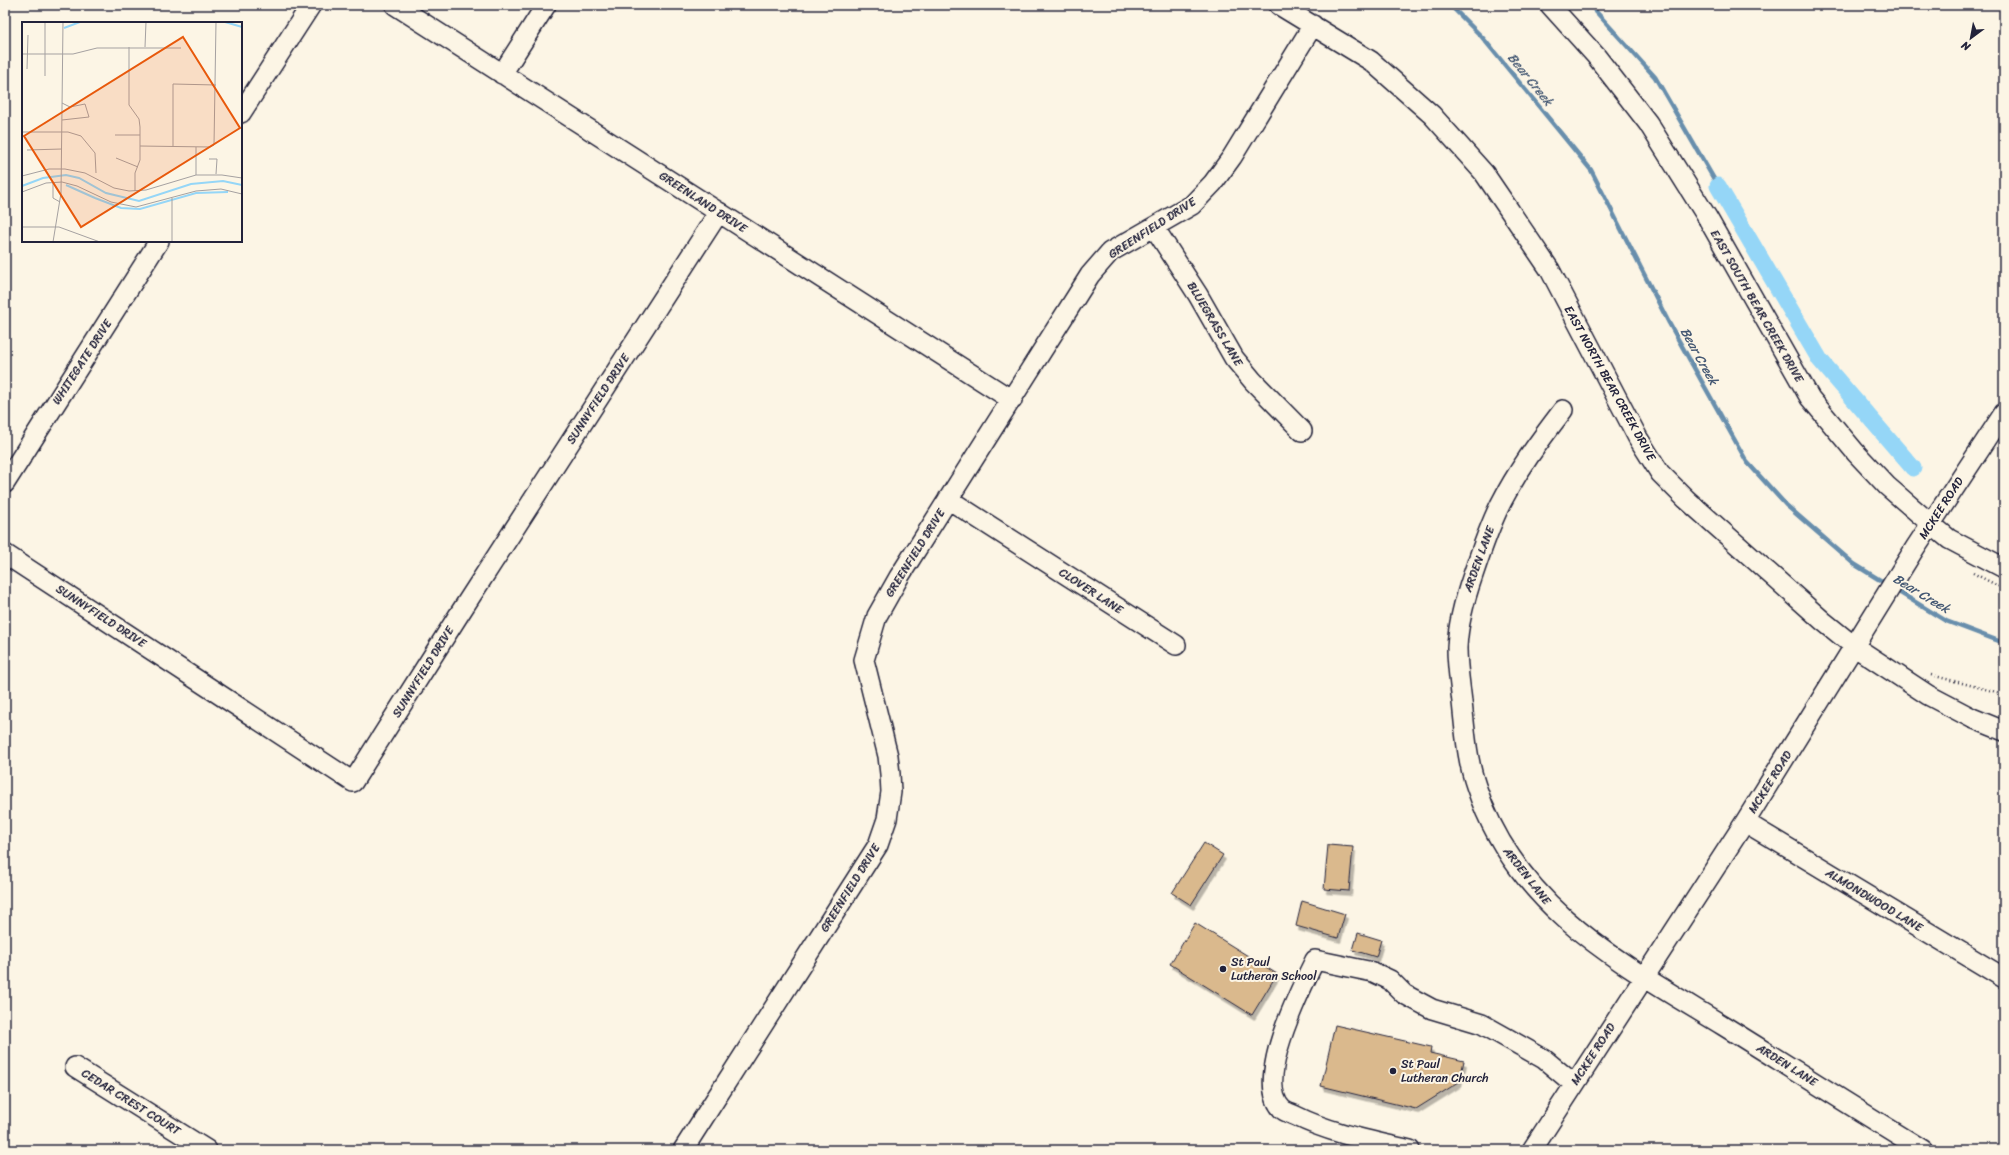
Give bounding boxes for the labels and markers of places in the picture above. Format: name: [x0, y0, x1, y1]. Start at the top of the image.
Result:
place label: St Paul Lutheran School: [1231, 951, 1317, 987]
marker: St Paul Lutheran School: [1218, 964, 1228, 974]
place label: St Paul Lutheran Church: [1401, 1053, 1489, 1089]
marker: St Paul Lutheran Church: [1388, 1066, 1398, 1076]

